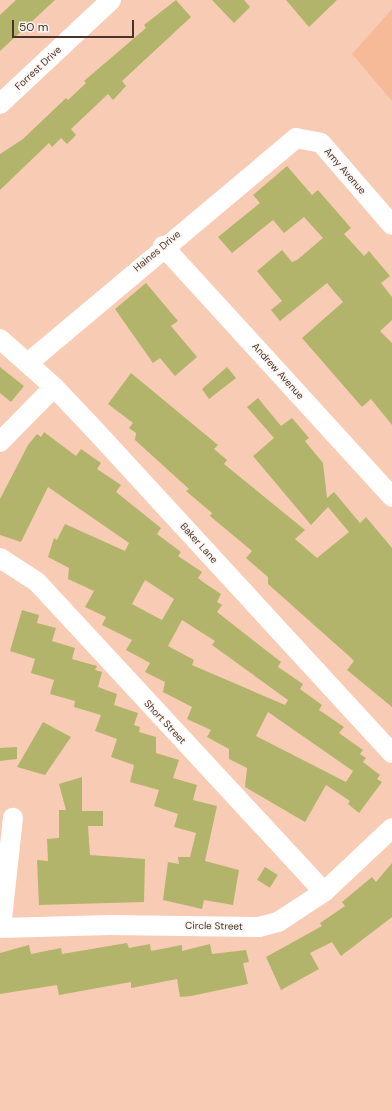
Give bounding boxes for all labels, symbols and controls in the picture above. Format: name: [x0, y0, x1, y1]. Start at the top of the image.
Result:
scale bar: [14, 12, 136, 38]
text: 50 m: [19, 19, 48, 35]
street label: Forrest Drive: [12, 43, 64, 93]
street label: Amy Avenue: [322, 145, 368, 197]
street label: Haines Drive: [131, 228, 183, 274]
street label: Andrew Avenue: [249, 340, 307, 402]
street label: Baker Lane: [178, 520, 220, 566]
street label: Short Street: [141, 697, 189, 747]
street label: Circle Street: [185, 919, 243, 933]

